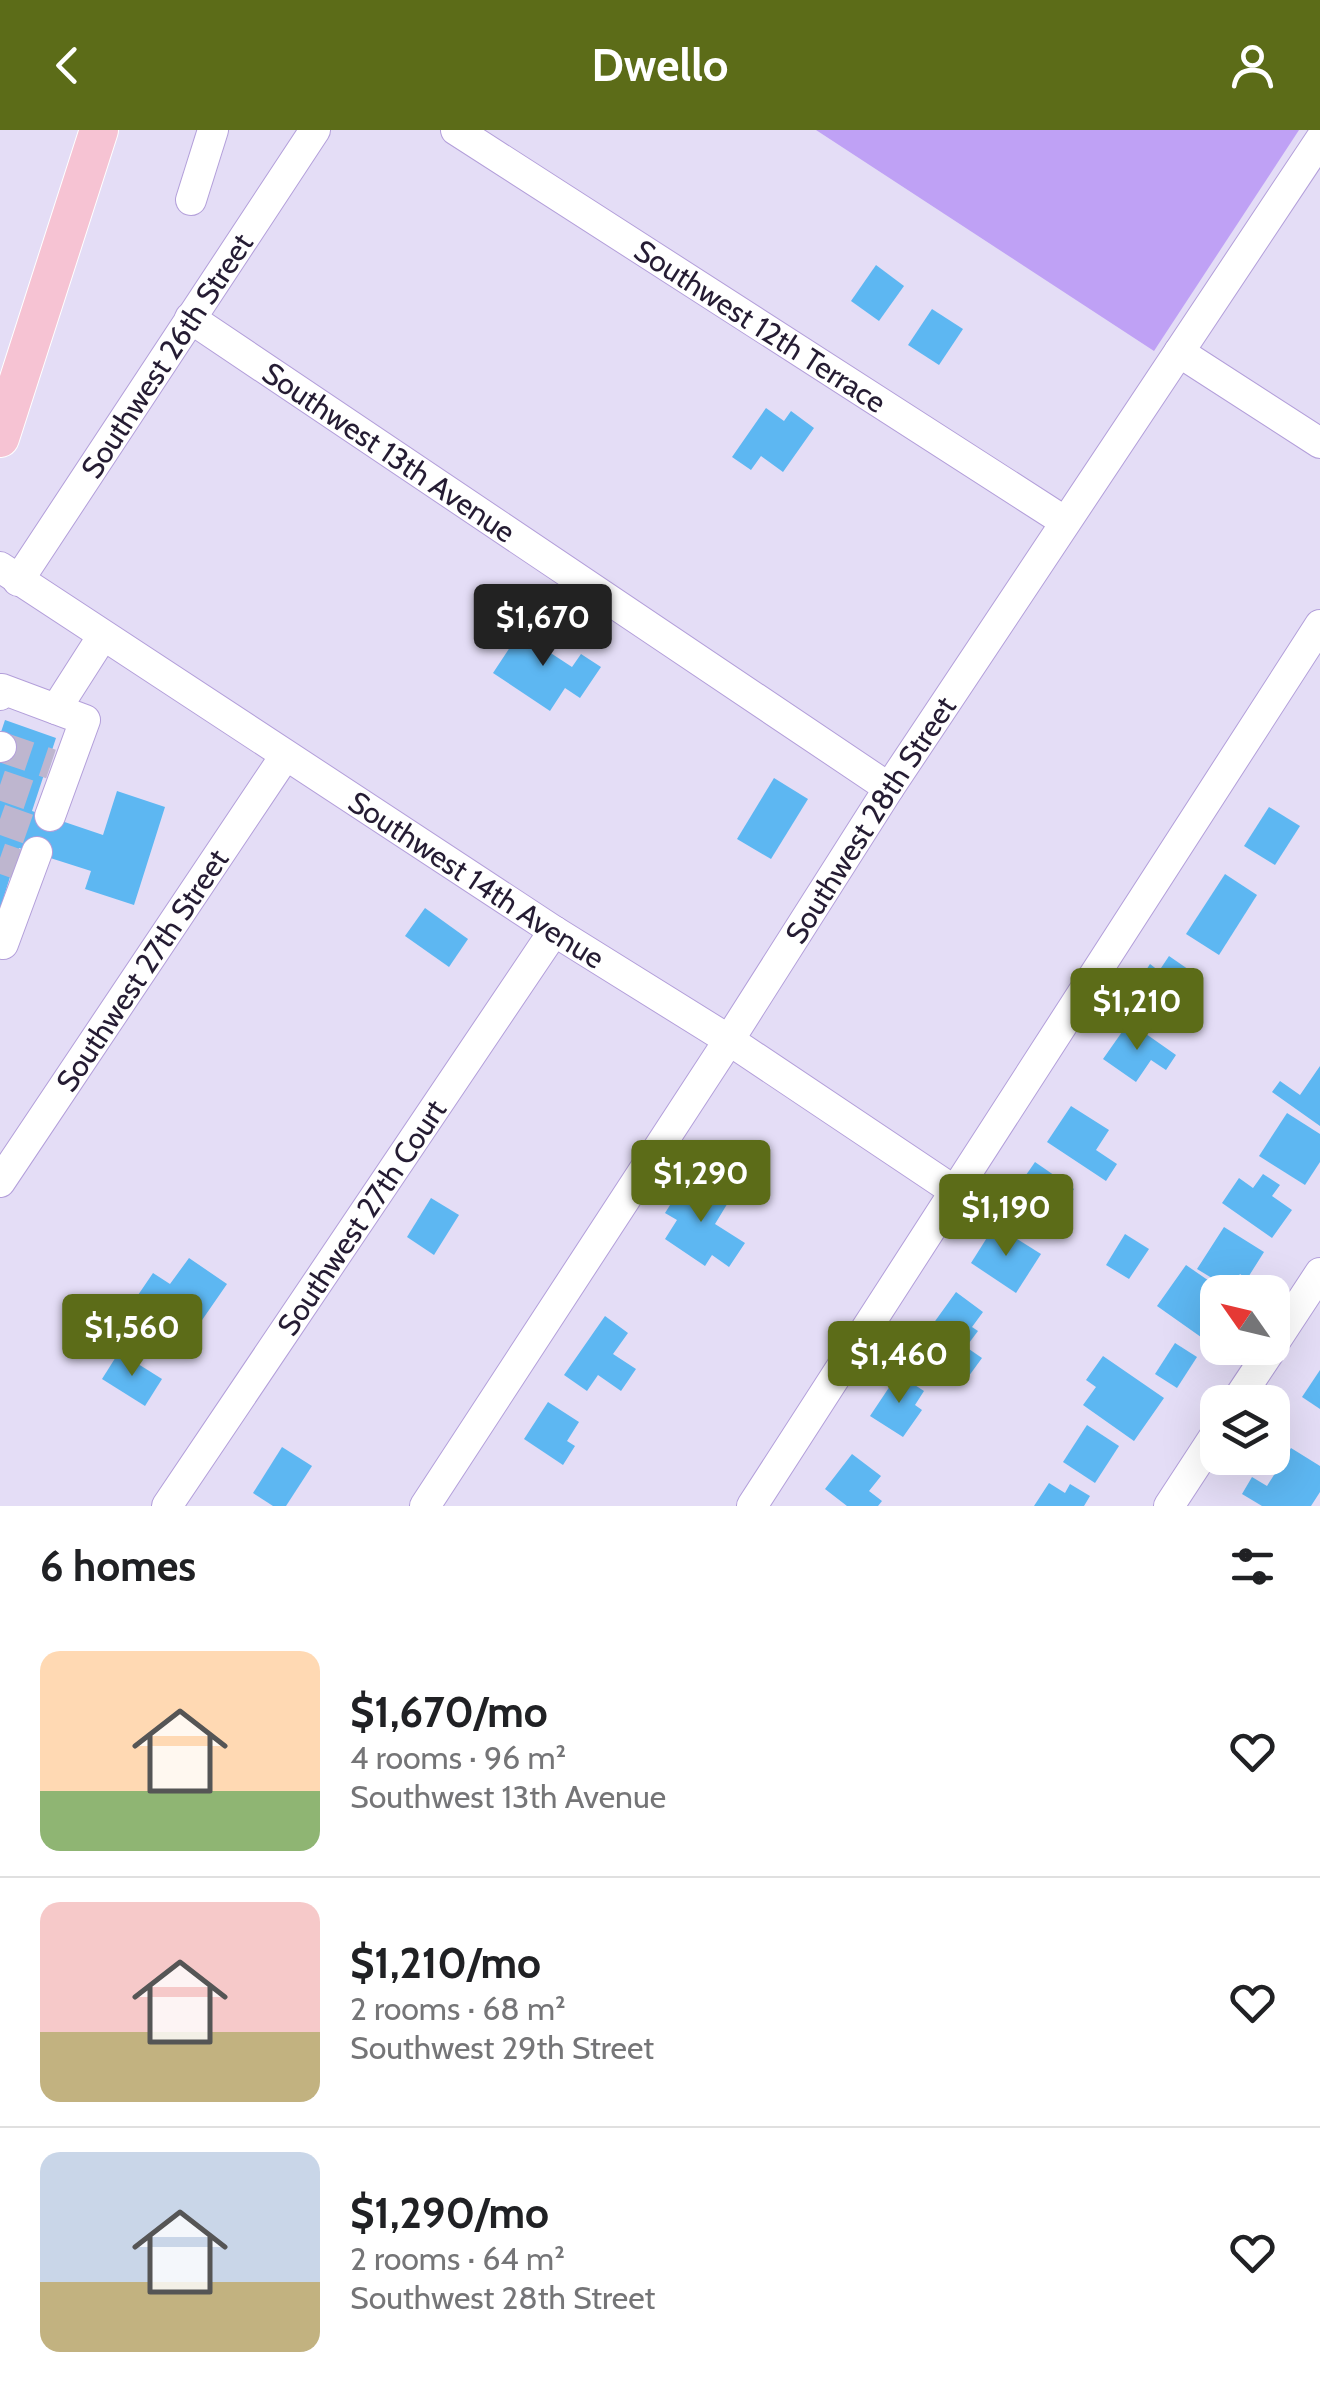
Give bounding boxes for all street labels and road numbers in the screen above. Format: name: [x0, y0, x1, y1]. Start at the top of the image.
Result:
street label: Southwest 26th Street: [73, 226, 260, 485]
street label: Southwest 12th Terrace: [628, 231, 893, 420]
street label: Southwest 13th Avenue: [256, 354, 523, 550]
street label: Southwest 28th Street: [777, 689, 963, 950]
street label: Southwest 14th Avenue: [342, 783, 611, 976]
street label: Southwest 27th Street: [48, 842, 236, 1098]
street label: Southwest 27th Court: [269, 1092, 454, 1342]

